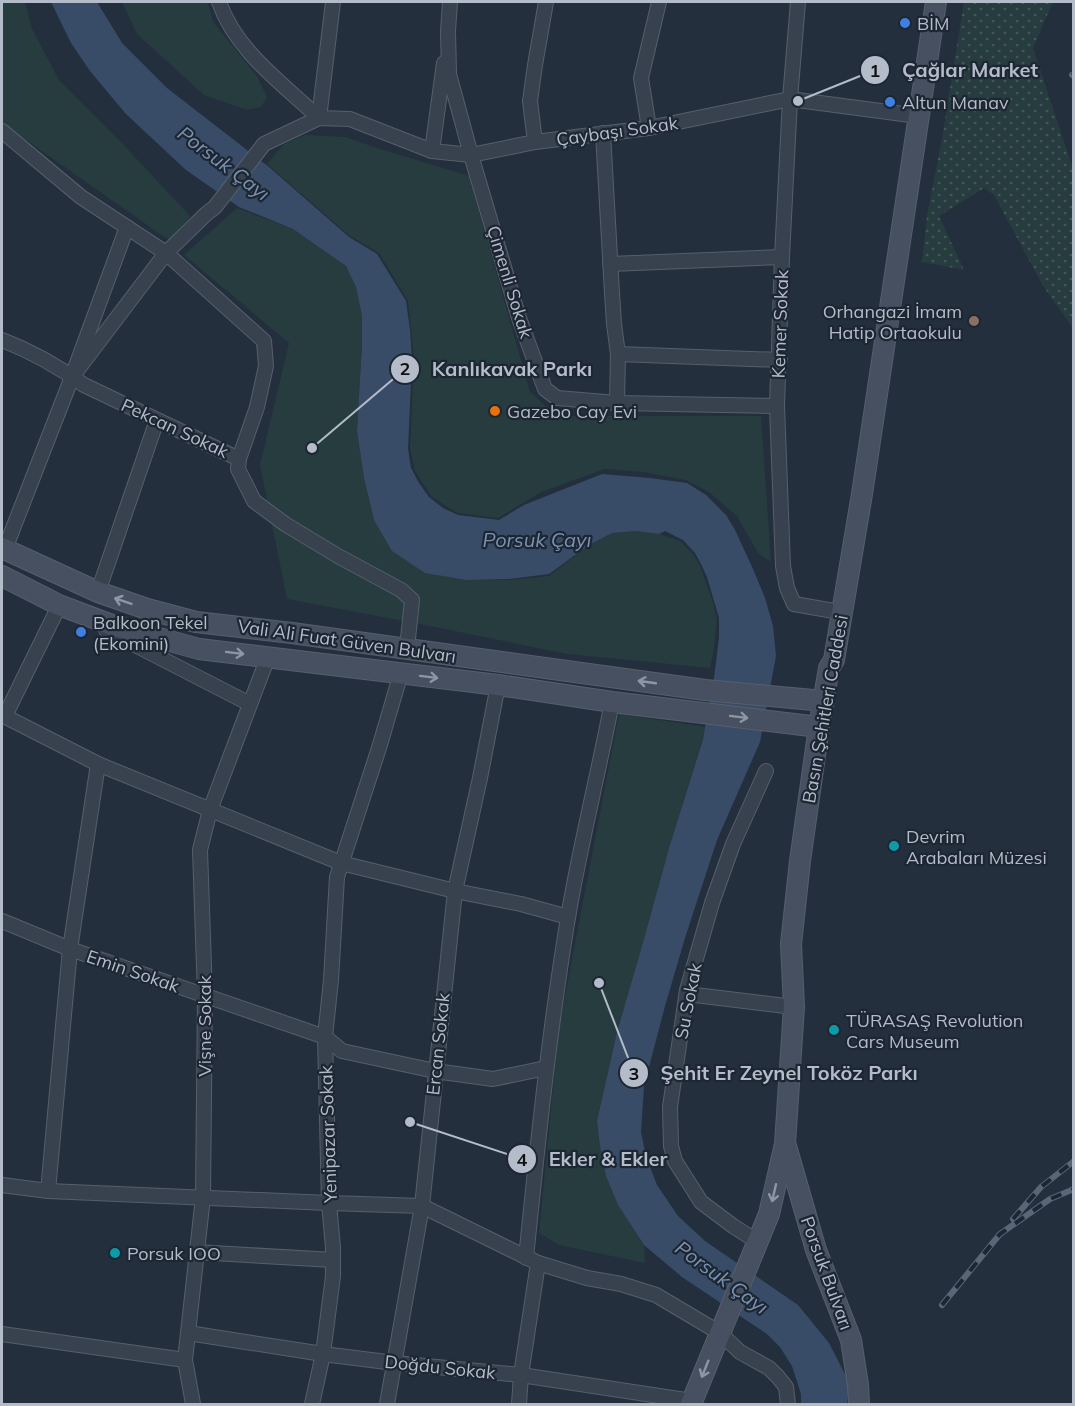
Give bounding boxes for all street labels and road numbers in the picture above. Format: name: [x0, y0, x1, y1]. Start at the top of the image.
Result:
street label: Çaybaşı Sokak: [555, 111, 680, 151]
street label: Çimenli Sokak: [482, 223, 538, 342]
street label: Kemer Sokak: [767, 269, 793, 379]
street label: Pekcan Sokak: [118, 393, 233, 463]
street label: Basın Şehitleri Caddesi: [797, 613, 853, 805]
street label: Vali Ali Fuat Güven Bulvarı: [236, 614, 458, 668]
street label: Emin Sokak: [84, 944, 183, 998]
street label: Su Sokak: [669, 960, 707, 1041]
street label: Vişne Sokak: [193, 974, 216, 1077]
street label: Ercan Sokak: [421, 991, 455, 1096]
street label: Yenipazar Sokak: [314, 1064, 342, 1204]
street label: Porsuk Bulvarı: [796, 1213, 858, 1333]
street label: Doğdu Sokak: [383, 1350, 497, 1384]

